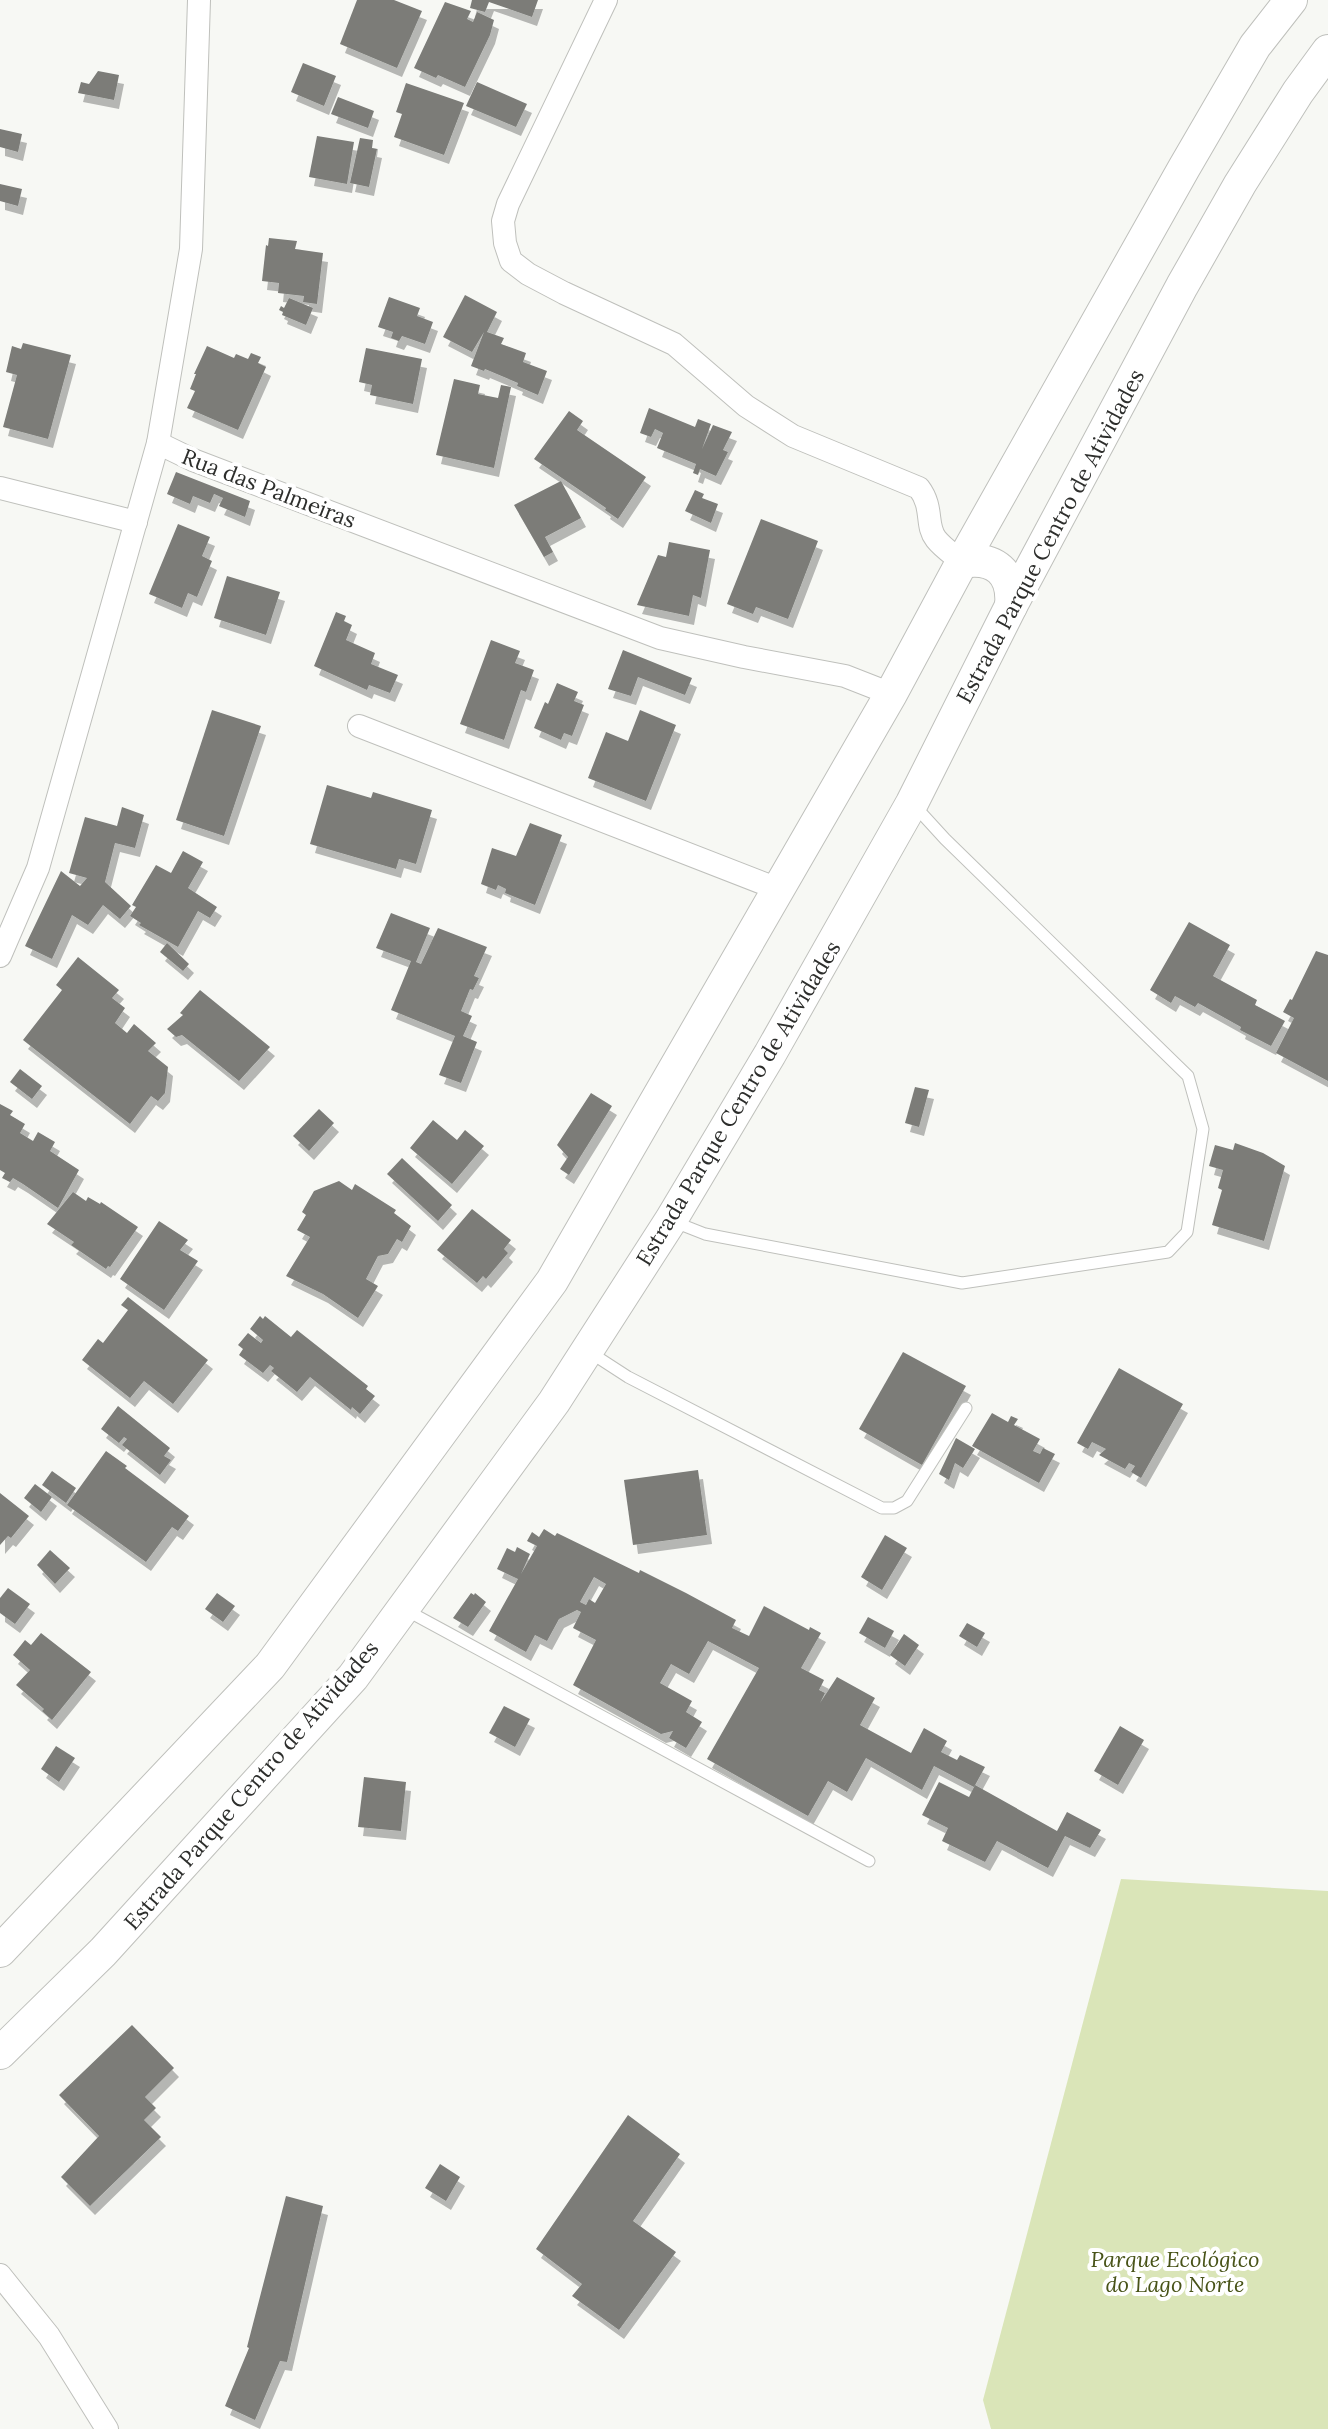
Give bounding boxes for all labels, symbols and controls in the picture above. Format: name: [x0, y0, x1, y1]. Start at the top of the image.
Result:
street label: Estrada Parque Centro de Atividades: [950, 364, 1150, 708]
street label: Rua das Palmeiras: [178, 442, 360, 534]
street label: Estrada Parque Centro de Atividades: [630, 935, 846, 1271]
street label: Estrada Parque Centro de Atividades: [118, 1635, 384, 1935]
park label: Parque Ecológico do Lago Norte: [1090, 2245, 1260, 2298]

